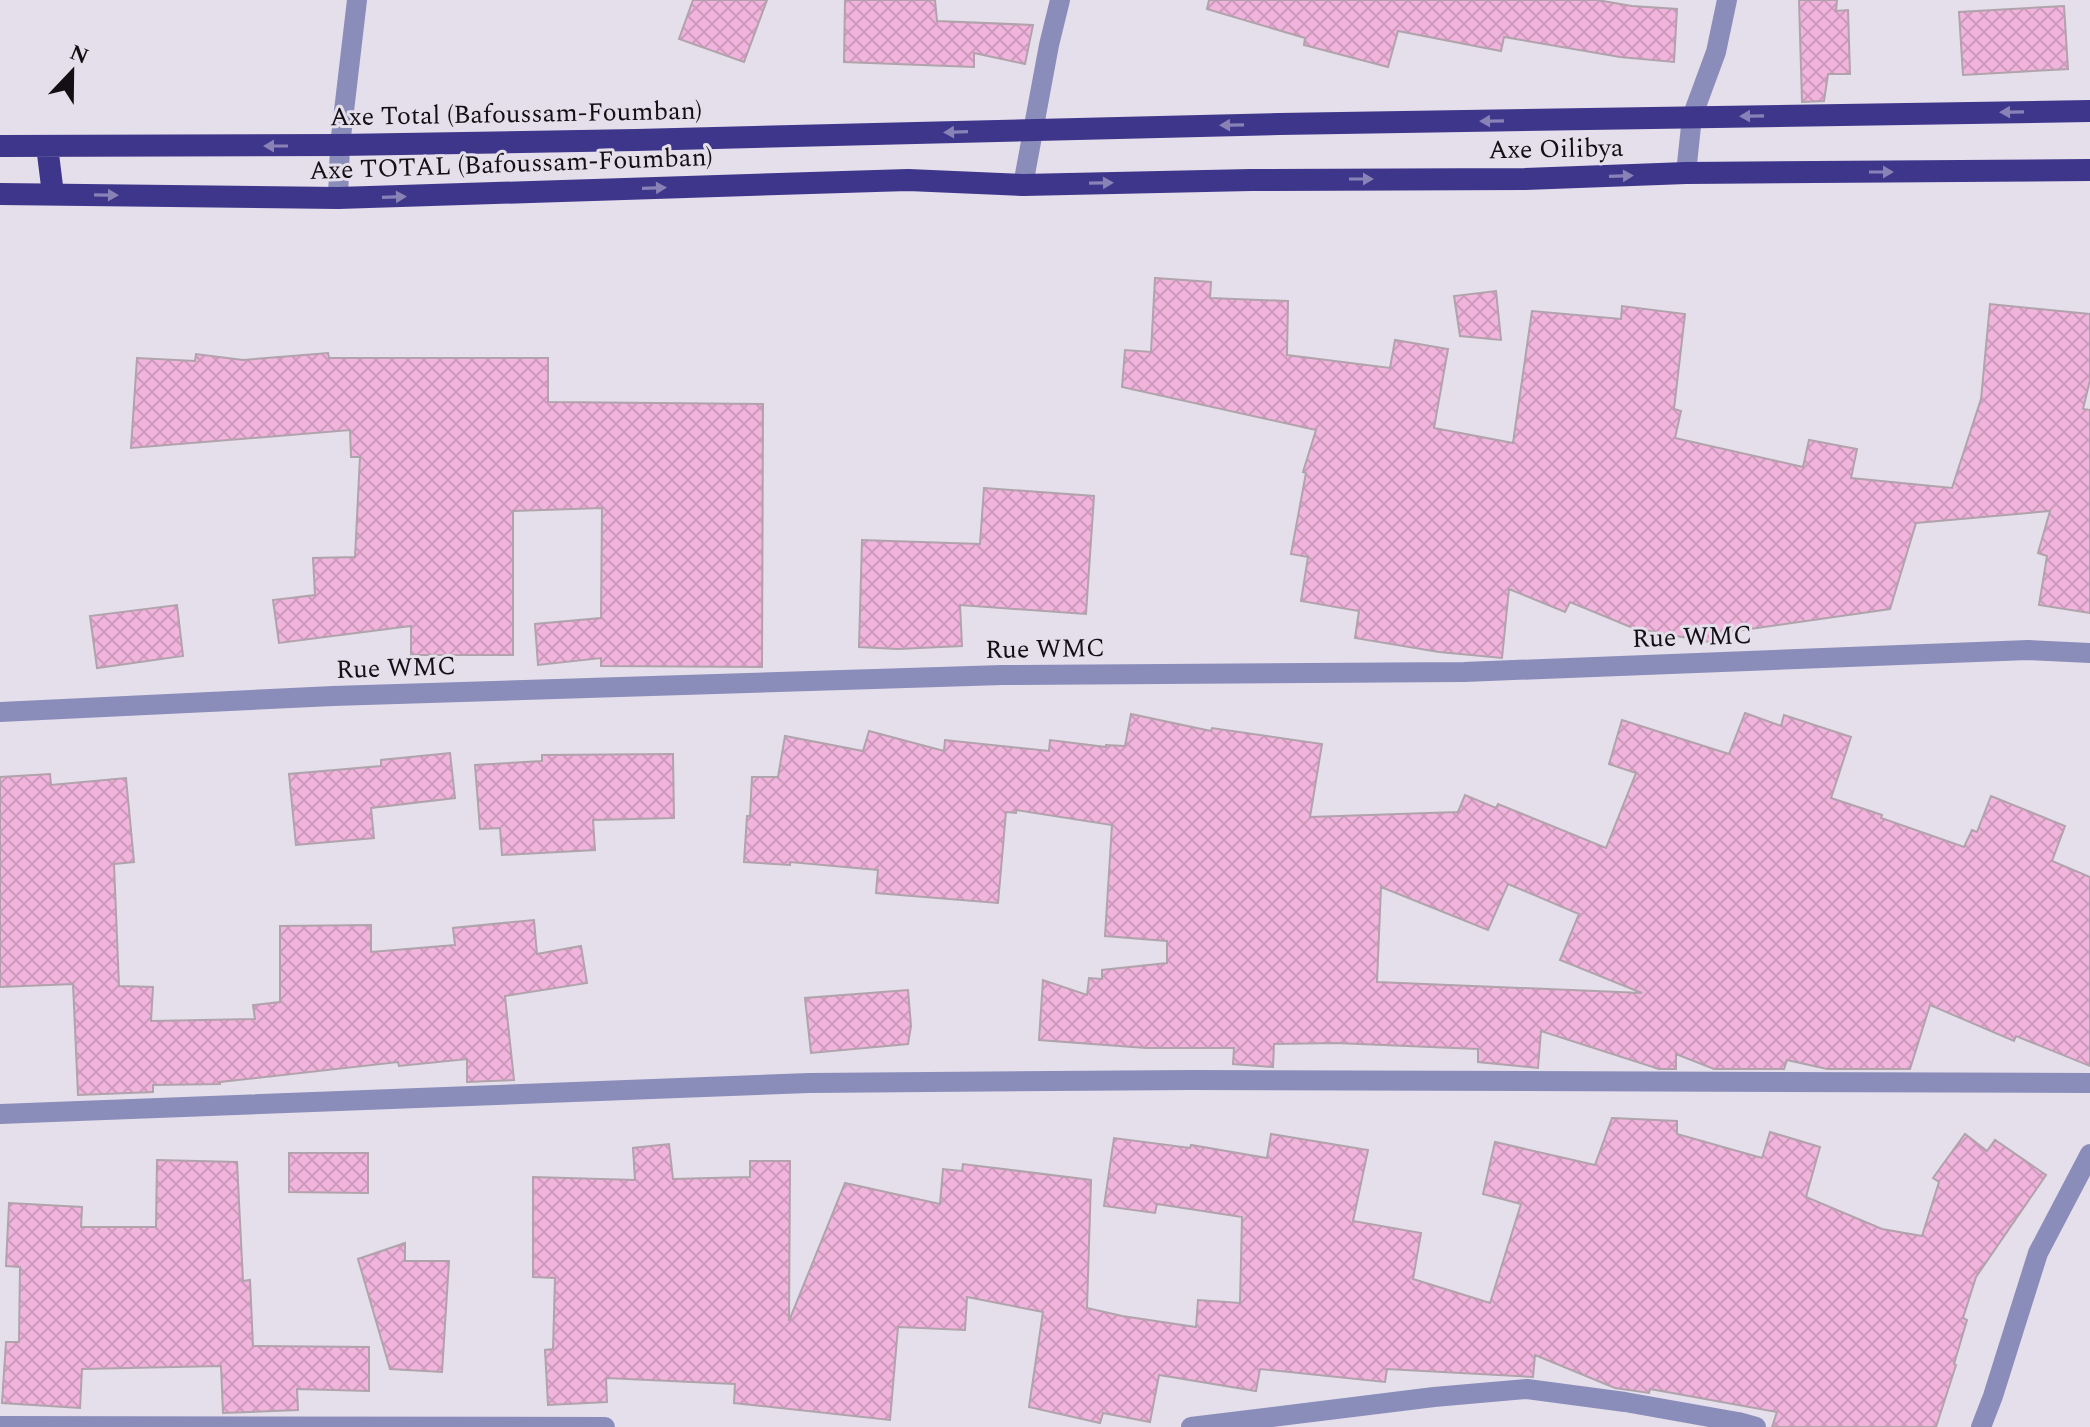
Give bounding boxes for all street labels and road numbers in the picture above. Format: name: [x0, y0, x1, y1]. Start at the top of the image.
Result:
street label: Axe Total (Bafoussam-Foumban): [330, 91, 702, 137]
street label: Axe Oilibya: [1488, 128, 1624, 170]
street label: Axe TOTAL (Bafoussam-Foumban): [309, 137, 713, 191]
street label: Rue WMC: [1631, 615, 1753, 659]
street label: Rue WMC: [985, 628, 1105, 670]
street label: Rue WMC: [335, 646, 457, 690]

